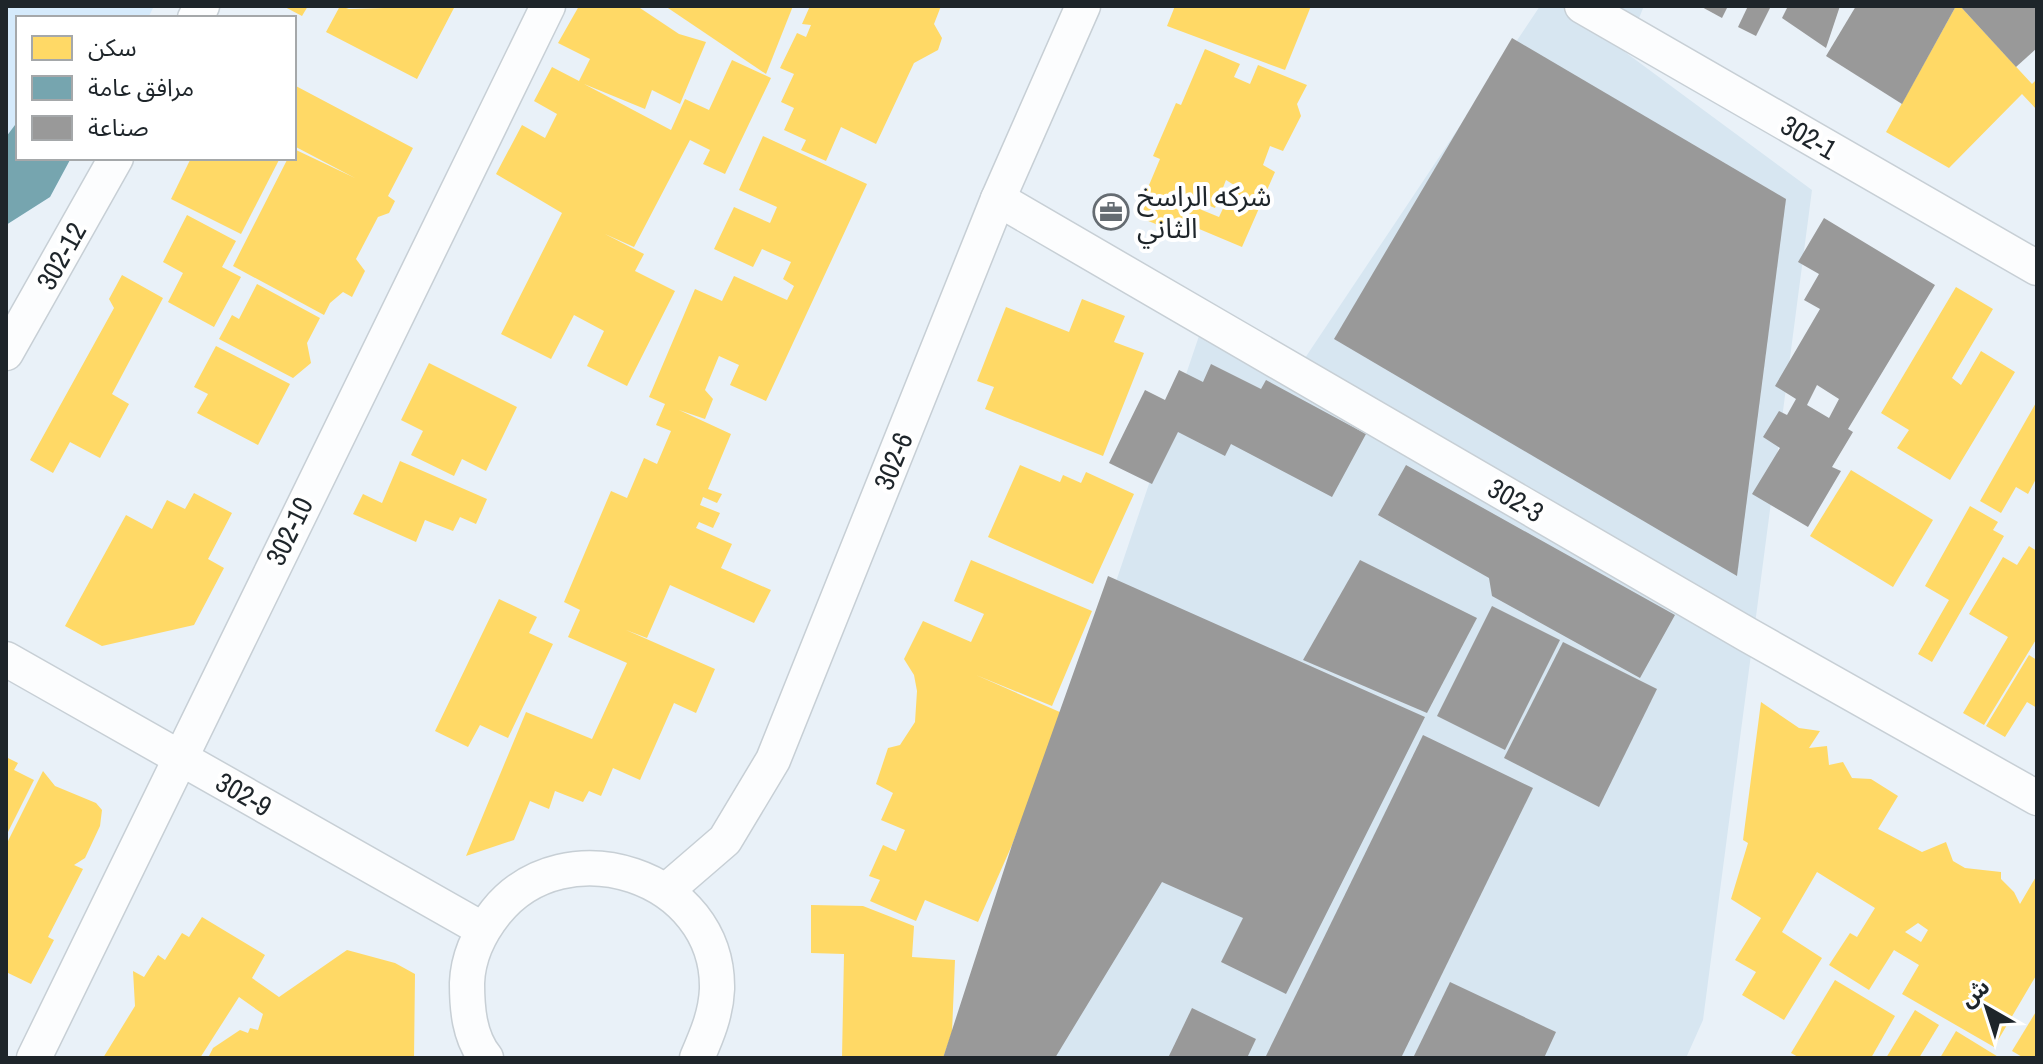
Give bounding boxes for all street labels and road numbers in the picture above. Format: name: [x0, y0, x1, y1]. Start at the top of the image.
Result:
street label: 302-1: [1774, 106, 1844, 168]
street label: 302-12: [27, 216, 95, 296]
street label: 302-6: [864, 427, 922, 495]
street label: 302-3: [1481, 469, 1551, 531]
street label: 302-10: [256, 491, 322, 571]
street label: 302-9: [209, 763, 279, 825]

